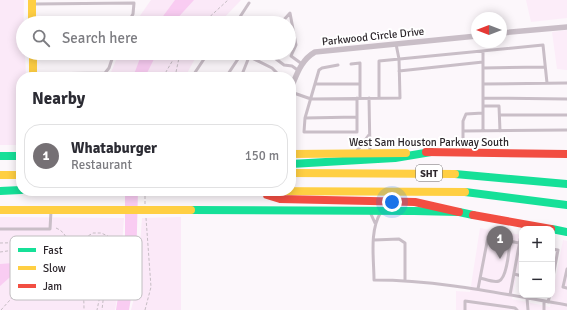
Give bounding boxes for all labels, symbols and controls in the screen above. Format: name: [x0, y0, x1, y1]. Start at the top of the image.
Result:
north arrow: [471, 12, 507, 48]
search box: [16, 16, 296, 60]
street label: Parkwood Circle Drive: [321, 25, 425, 48]
icon: search: [30, 27, 52, 49]
text: Search here: [62, 29, 138, 47]
text: Nearby: [32, 88, 85, 109]
street label: West Sam Houston Parkway South: [349, 136, 509, 149]
text: Whataburger: [71, 139, 157, 157]
text: 1: [42, 148, 50, 164]
text: 150 m: [245, 148, 279, 164]
text: Restaurant: [71, 157, 132, 173]
road number: SHT: [416, 165, 442, 181]
your location: [382, 192, 402, 212]
pin: 1: [487, 226, 513, 259]
map controls: [519, 226, 555, 298]
button: +: [519, 226, 555, 262]
legend: [10, 236, 142, 300]
text: Fast: [43, 244, 63, 257]
text: Slow: [43, 262, 66, 275]
button: −: [519, 262, 555, 298]
text: Jam: [43, 280, 62, 293]

